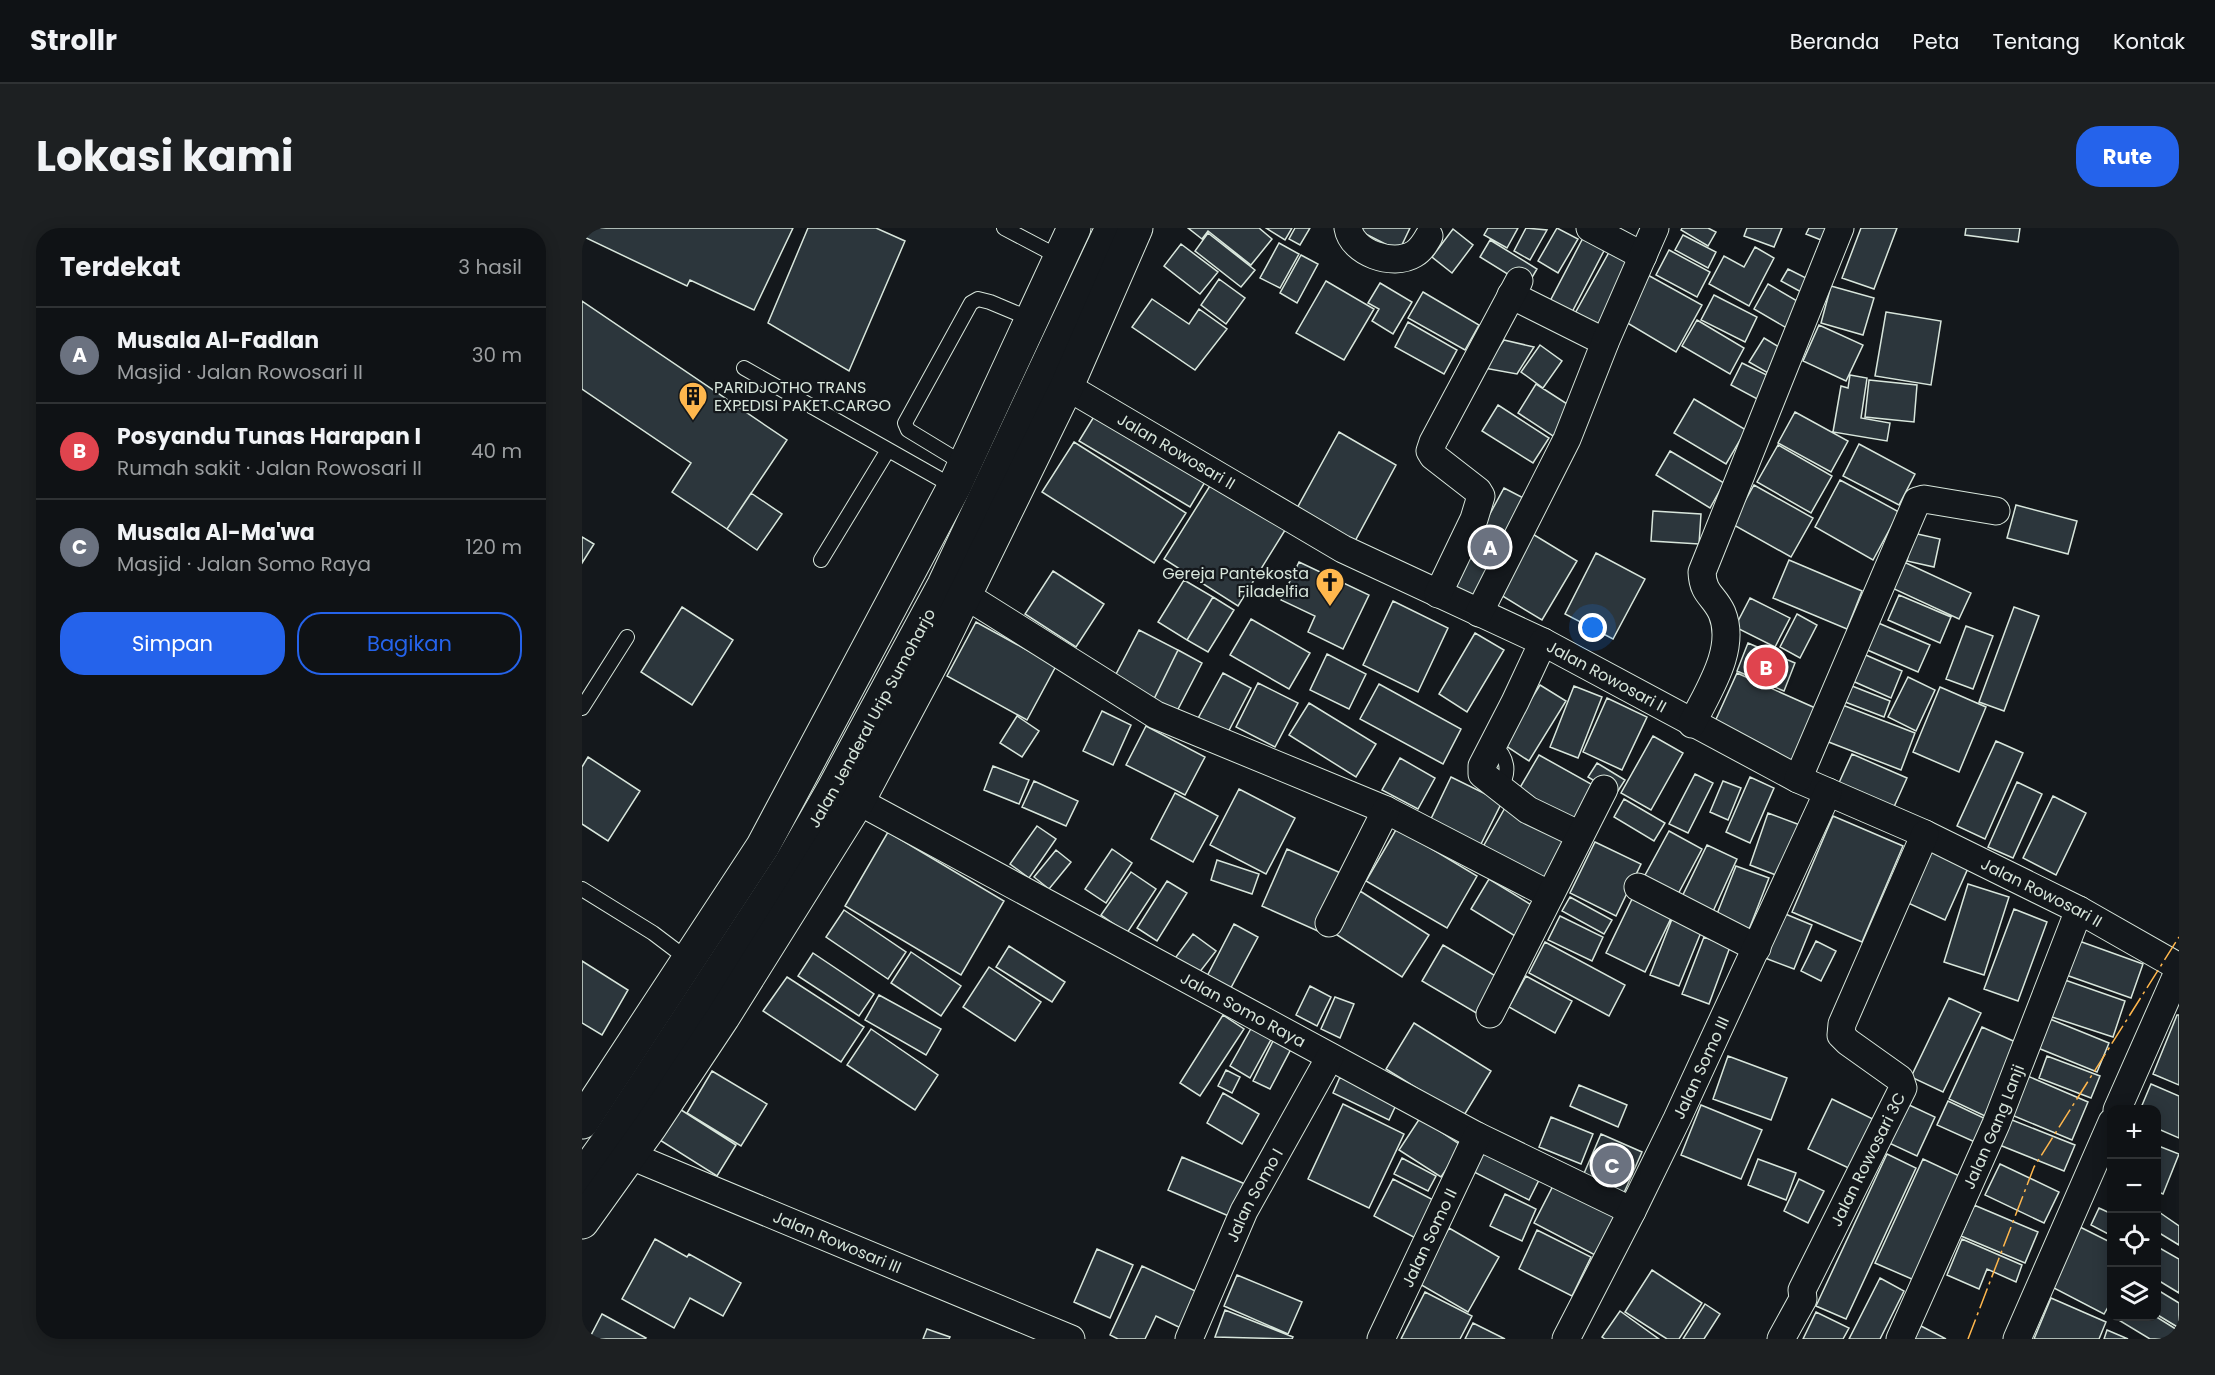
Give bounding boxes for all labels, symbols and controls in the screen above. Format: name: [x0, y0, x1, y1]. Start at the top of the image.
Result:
text: Strollr: [30, 21, 117, 60]
text: Beranda: [1790, 27, 1880, 56]
text: Peta: [1913, 27, 1960, 56]
text: Tentang: [1993, 27, 2080, 56]
text: Kontak: [2113, 27, 2185, 56]
button: Rute: [2076, 126, 2179, 187]
text: Lokasi kami: [36, 127, 293, 186]
text: Terdekat: [60, 249, 180, 285]
text: 3 hasil: [458, 253, 522, 281]
text: Musala Al-Fadlan: [117, 325, 319, 356]
text: A: [72, 341, 87, 369]
text: 30 m: [472, 341, 522, 369]
text: Masjid · Jalan Rowosari II: [117, 358, 363, 386]
place label: PARIDJOTHO TRANS EXPEDISI PAKET CARGO: [714, 376, 891, 417]
building icon: PARIDJOTHO TRANS EXPEDISI PAKET CARGO: [677, 380, 709, 422]
street label: Jalan Rowosari II: [1113, 408, 1240, 495]
text: Posyandu Tunas Harapan I: [117, 421, 421, 452]
text: B: [73, 437, 86, 465]
text: 40 m: [471, 437, 522, 465]
text: Rumah sakit · Jalan Rowosari II: [117, 454, 422, 482]
text: Musala Al-Ma'wa: [117, 517, 315, 548]
pin: A: [1470, 524, 1510, 570]
text: C: [72, 533, 87, 561]
text: 120 m: [466, 533, 522, 561]
text: Masjid · Jalan Somo Raya: [117, 550, 371, 578]
place label: Gereja Pantekosta Filadelfia: [1162, 562, 1309, 603]
church icon: Gereja Pantekosta Filadelfia: [1314, 566, 1346, 608]
street label: Jalan Jenderal Urip Sumoharjo: [803, 605, 941, 832]
button: Simpan: [60, 612, 285, 675]
button: Bagikan: [297, 612, 522, 675]
your location: [1578, 613, 1607, 642]
street label: Jalan Rowosari II: [1542, 635, 1671, 718]
pin: B: [1746, 644, 1786, 690]
street label: Jalan Rowosari II: [1977, 852, 2106, 933]
street label: Jalan Somo Raya: [1176, 967, 1310, 1053]
street label: Jalan Somo III: [1667, 1013, 1735, 1123]
street label: Jalan Gang Lanji: [1957, 1061, 2030, 1193]
street label: Jalan Rowosari 3C: [1825, 1088, 1911, 1230]
map controls: [2107, 1105, 2161, 1321]
button: +: [2107, 1105, 2161, 1159]
pin: C: [1592, 1142, 1632, 1188]
street label: Jalan Somo I: [1221, 1144, 1289, 1246]
button: −: [2107, 1159, 2161, 1213]
street label: Jalan Somo II: [1396, 1185, 1463, 1291]
street label: Jalan Rowosari III: [769, 1205, 905, 1279]
button: locate: [2107, 1213, 2161, 1267]
button: layers: [2107, 1267, 2161, 1321]

